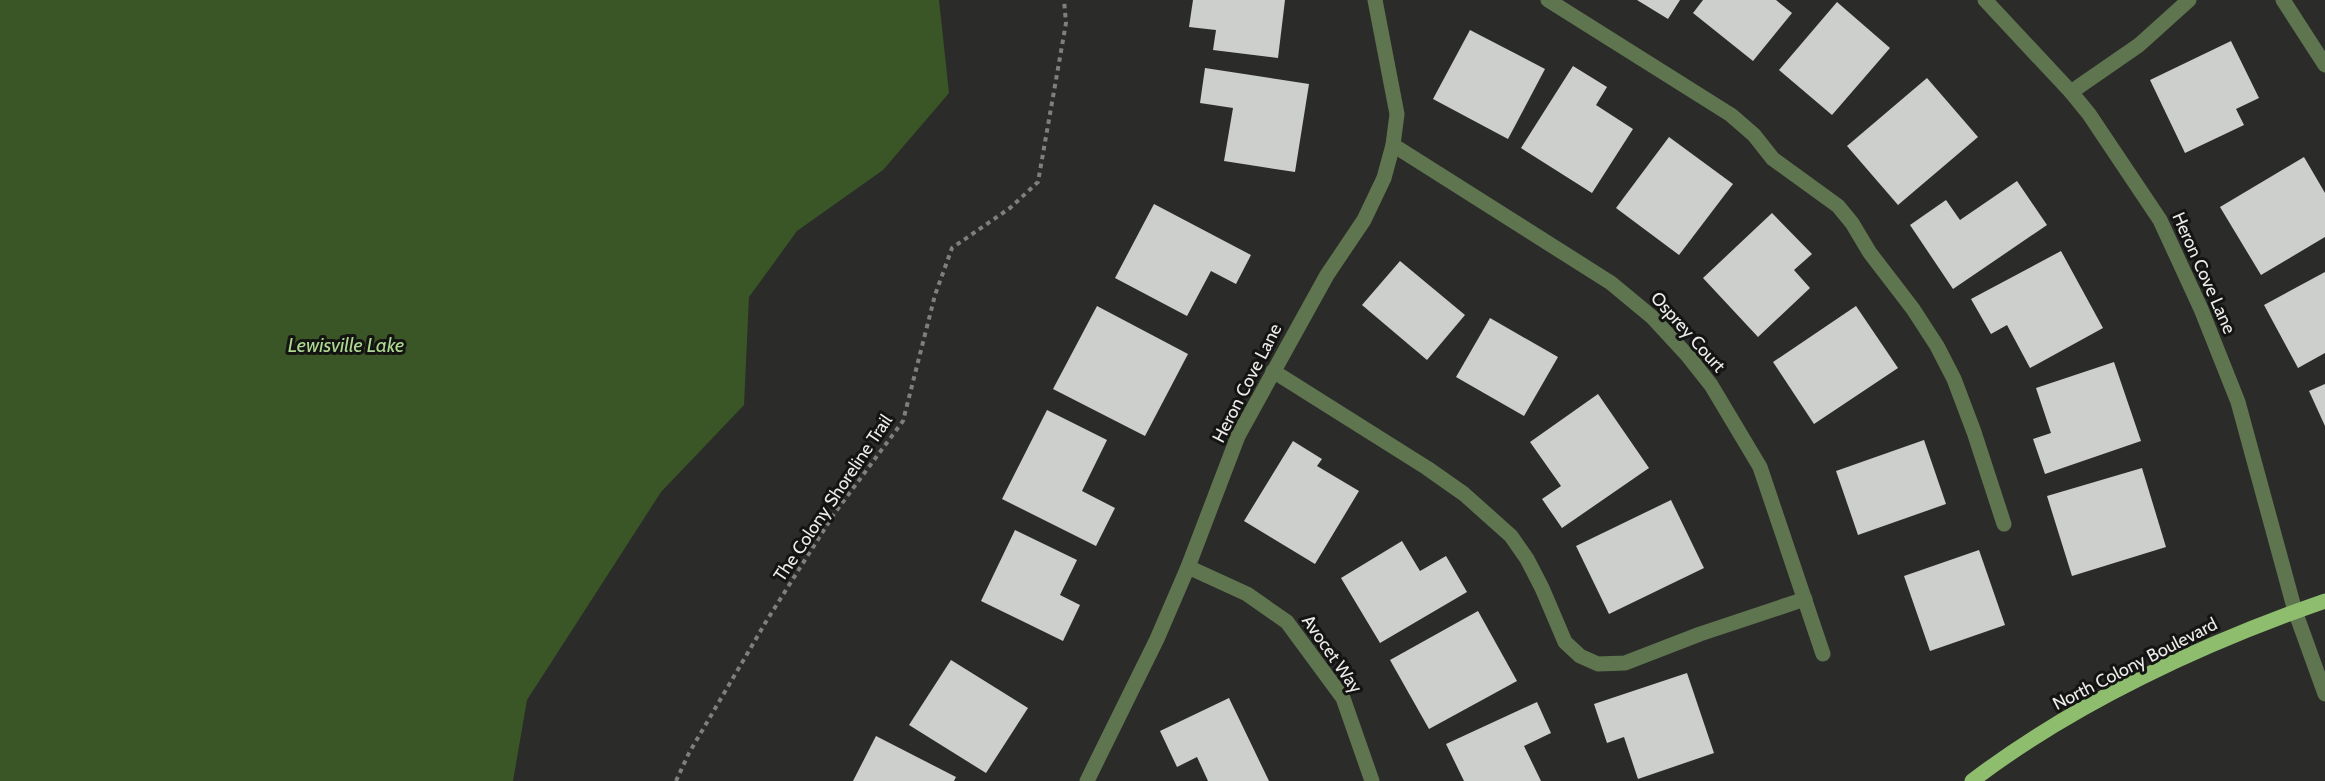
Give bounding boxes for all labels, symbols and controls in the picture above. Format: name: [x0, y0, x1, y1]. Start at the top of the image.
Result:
street label: Heron Cove Lane: [2167, 209, 2241, 337]
street label: Osprey Court: [1646, 287, 1730, 377]
street label: Heron Cove Lane: [1208, 320, 1286, 446]
water label: Lewisville Lake: [288, 333, 404, 357]
street label: The Colony Shoreline Trail: [769, 410, 898, 586]
street label: Avocet Way: [1297, 611, 1367, 697]
street label: North Colony Boulevard: [2049, 613, 2221, 715]

